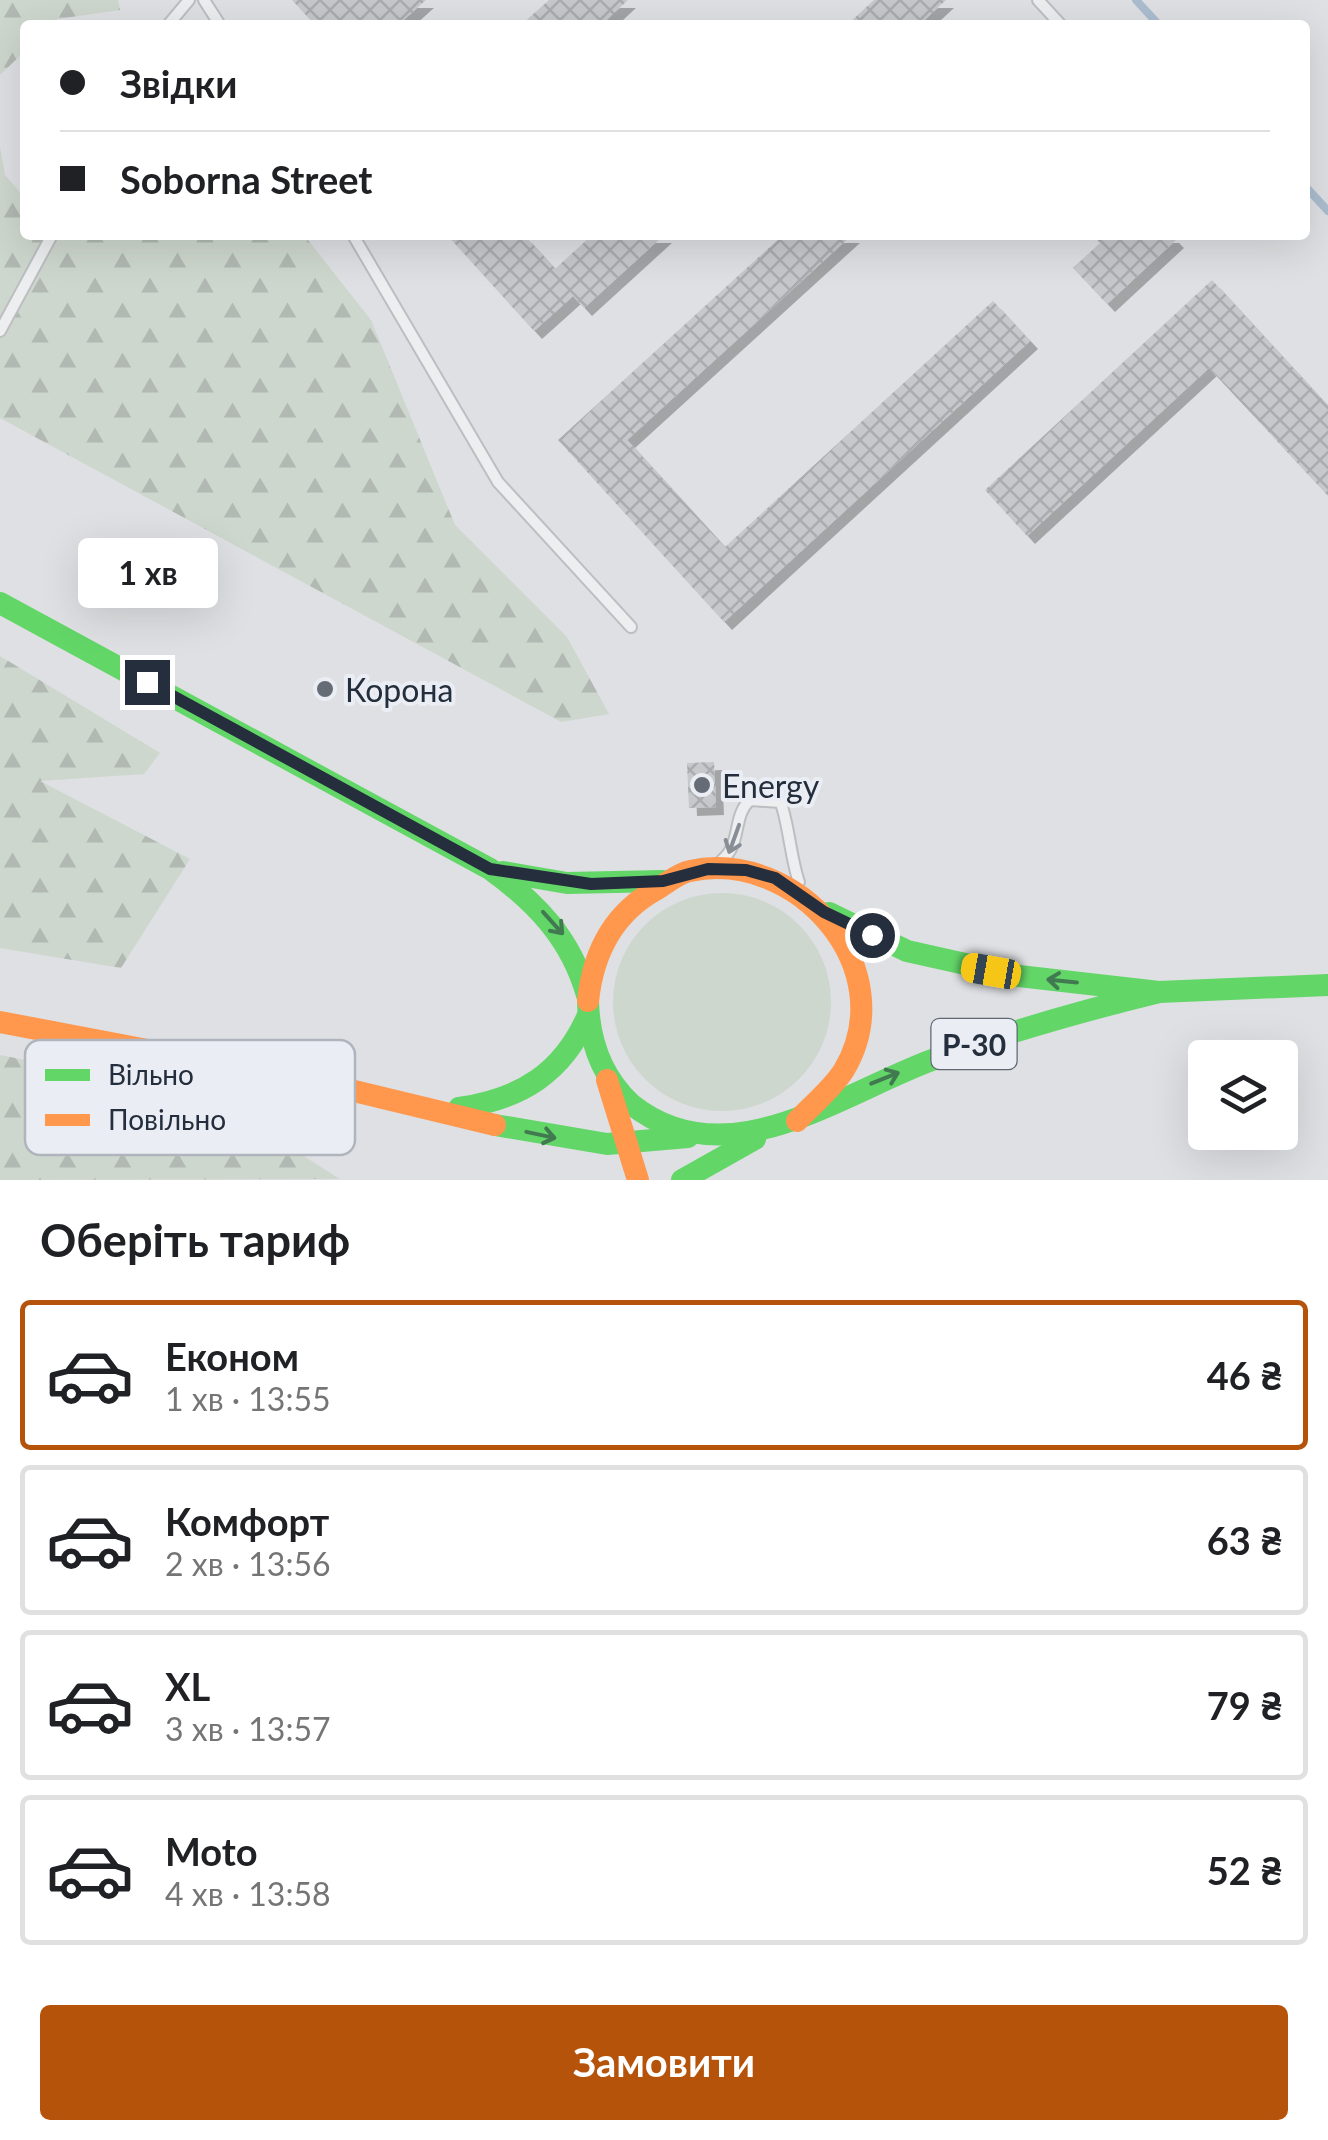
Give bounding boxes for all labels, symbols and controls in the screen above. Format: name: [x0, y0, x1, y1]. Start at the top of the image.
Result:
text: Звідки: [120, 60, 237, 106]
text: Soborna Street: [120, 156, 372, 202]
callout: 1 хв: [77, 537, 217, 607]
text: 1 хв: [118, 553, 178, 592]
route end: [125, 660, 170, 705]
place label: Корона: [345, 670, 453, 709]
marker: Корона: [314, 678, 336, 700]
place label: Energy: [722, 766, 820, 805]
marker: Energy: [691, 774, 713, 796]
one-way arrow: [724, 823, 742, 854]
one-way arrow: [541, 910, 564, 935]
route start: [850, 913, 895, 958]
car: [959, 951, 1023, 991]
one-way arrow: [1047, 971, 1079, 990]
road number: Р-30: [932, 1019, 1016, 1069]
legend: [25, 1040, 355, 1155]
map controls: [1188, 1040, 1298, 1150]
button: layers: [1188, 1040, 1298, 1150]
text: Вільно: [108, 1057, 194, 1091]
one-way arrow: [869, 1068, 900, 1086]
text: Повільно: [108, 1102, 226, 1136]
one-way arrow: [525, 1127, 557, 1145]
text: Оберіть тариф: [40, 1213, 350, 1267]
icon: car: [45, 1330, 135, 1420]
text: Економ: [165, 1333, 299, 1379]
text: 46 ₴: [1207, 1352, 1283, 1398]
text: 1 хв · 13:55: [165, 1379, 331, 1418]
icon: car: [45, 1495, 135, 1585]
text: Комфорт: [165, 1498, 329, 1544]
text: 63 ₴: [1207, 1517, 1283, 1563]
text: 2 хв · 13:56: [165, 1544, 331, 1583]
icon: car: [45, 1660, 135, 1750]
text: XL: [165, 1663, 210, 1709]
text: 79 ₴: [1207, 1682, 1283, 1728]
text: 3 хв · 13:57: [165, 1709, 331, 1748]
icon: car: [45, 1825, 135, 1915]
text: Moto: [165, 1828, 258, 1874]
text: 52 ₴: [1207, 1847, 1283, 1893]
text: 4 хв · 13:58: [165, 1874, 331, 1913]
button: Замовити: [40, 2005, 1288, 2120]

